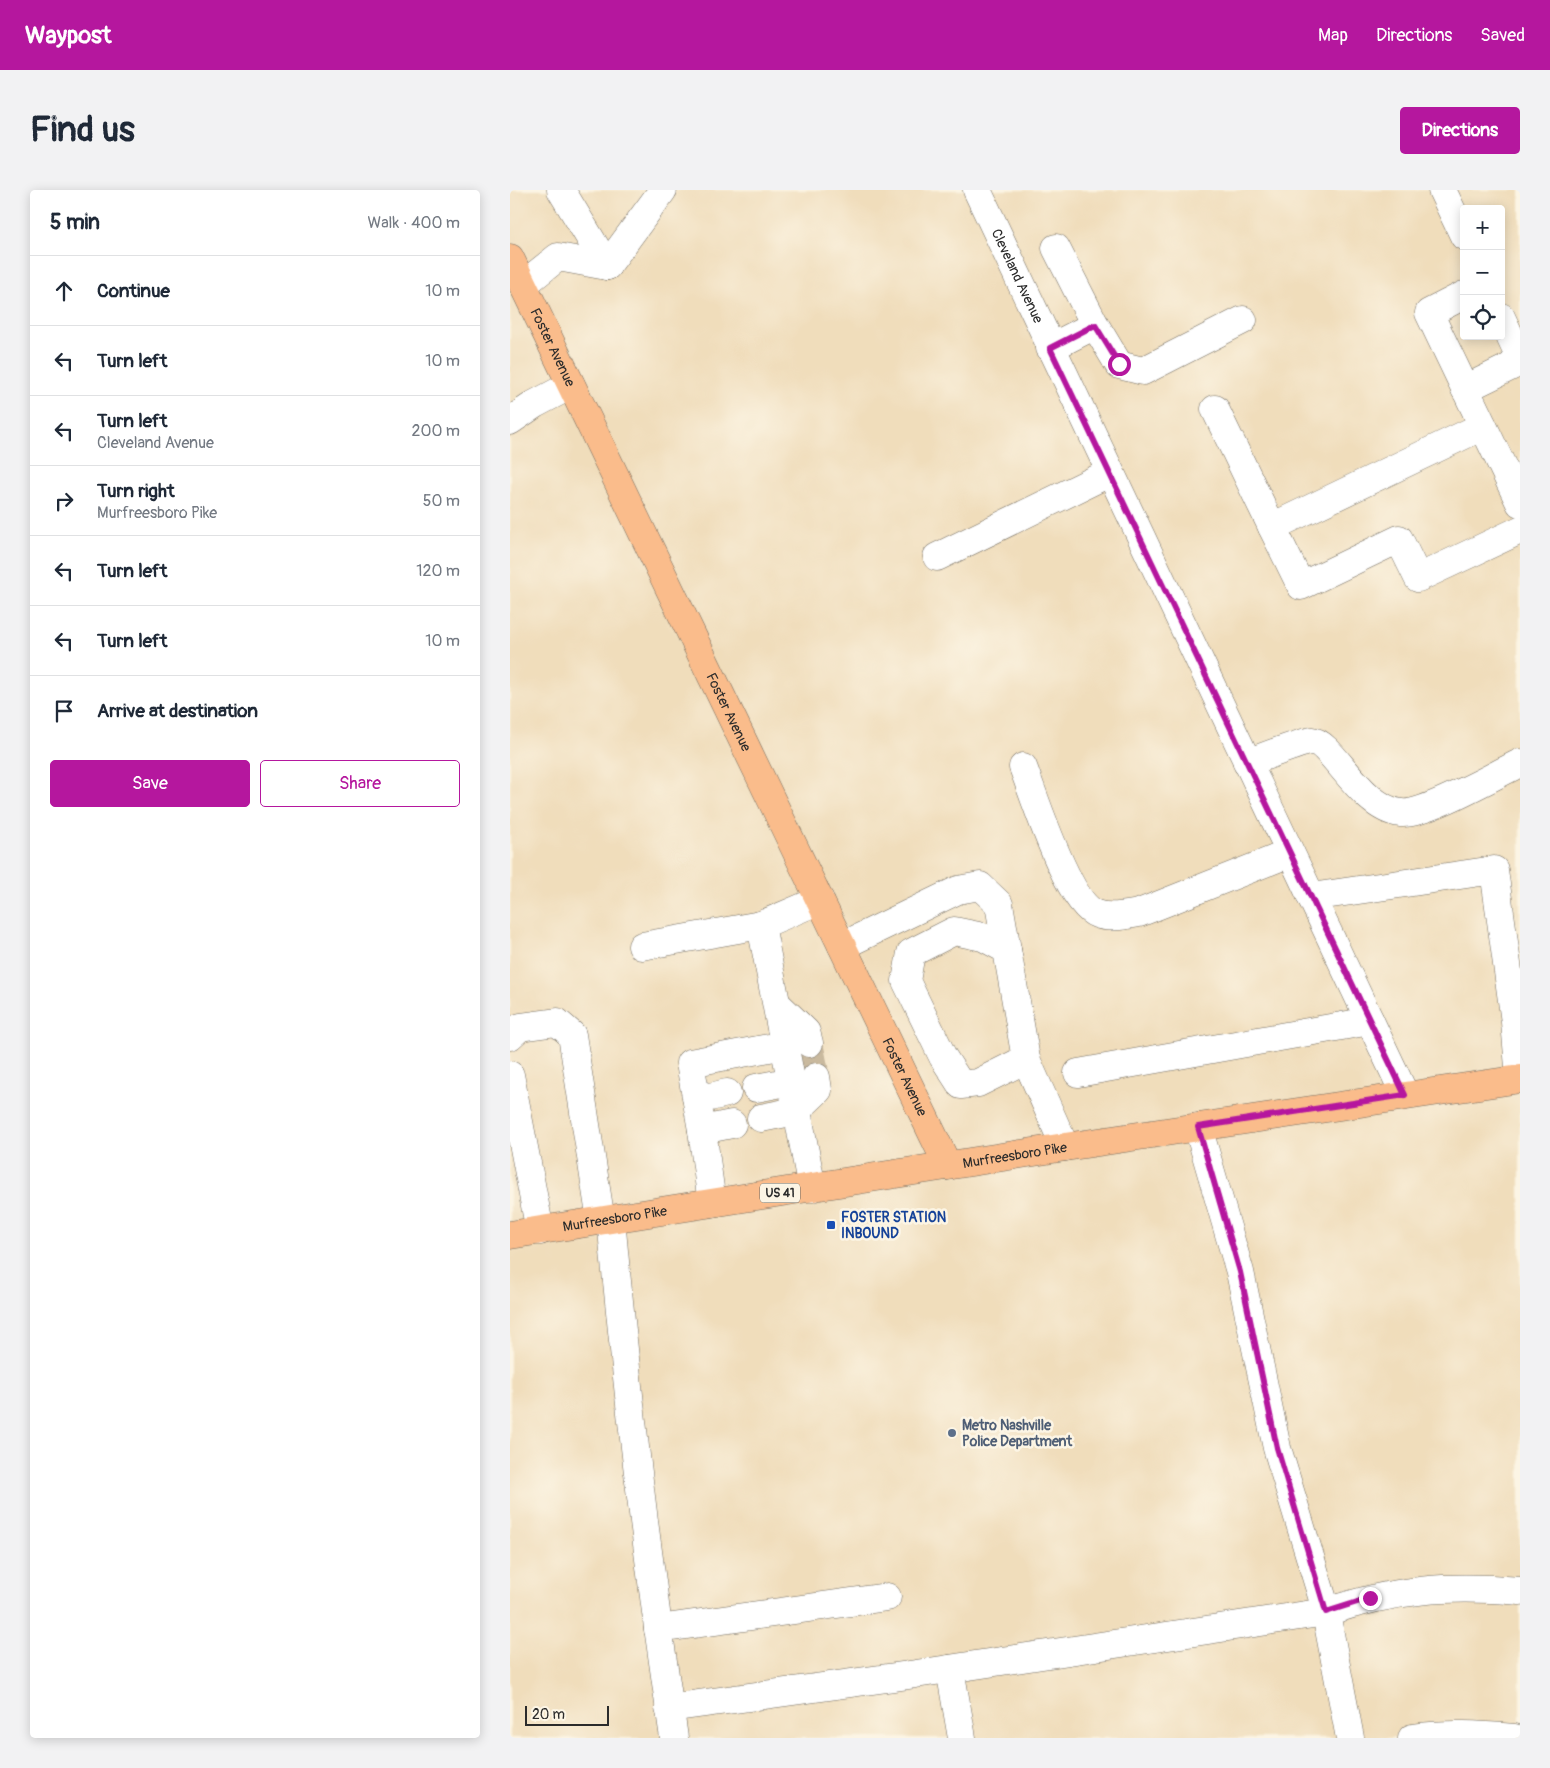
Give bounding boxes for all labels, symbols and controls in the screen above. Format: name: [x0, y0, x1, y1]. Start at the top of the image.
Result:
text: Waypost: [25, 21, 112, 50]
text: Map: [1318, 24, 1348, 47]
text: Directions: [1376, 24, 1452, 47]
text: Saved: [1480, 24, 1525, 47]
button: Directions: [1400, 107, 1520, 154]
text: Find us: [30, 108, 135, 152]
map controls: [1460, 205, 1505, 340]
button: +: [1460, 205, 1505, 250]
text: 5 min: [50, 209, 100, 236]
text: Walk · 400 m: [367, 213, 460, 233]
street label: Cleveland Avenue: [988, 226, 1047, 326]
button: −: [1460, 250, 1505, 295]
icon: ahead: [50, 277, 78, 305]
text: Continue: [97, 279, 170, 303]
text: 10 m: [425, 281, 460, 301]
button: locate: [1460, 295, 1505, 340]
street label: Foster Avenue: [526, 305, 579, 390]
icon: left: [50, 347, 78, 375]
text: Turn left: [97, 349, 167, 373]
text: 10 m: [425, 351, 460, 371]
route start: [1108, 353, 1131, 376]
text: Turn left: [97, 409, 167, 433]
icon: left: [50, 417, 78, 445]
text: 200 m: [412, 421, 460, 441]
text: Cleveland Avenue: [97, 433, 214, 453]
text: Turn right: [97, 479, 175, 503]
icon: right: [50, 487, 78, 515]
text: 50 m: [423, 491, 460, 511]
text: Murfreesboro Pike: [97, 503, 217, 523]
icon: left: [50, 557, 78, 585]
text: Turn left: [97, 559, 167, 583]
text: 120 m: [416, 561, 460, 581]
icon: left: [50, 627, 78, 655]
text: Turn left: [97, 629, 167, 653]
text: 10 m: [425, 631, 460, 651]
street label: Foster Avenue: [702, 670, 755, 754]
icon: arrive: [50, 697, 78, 725]
text: Arrive at destination: [97, 699, 258, 723]
button: Save: [50, 760, 250, 807]
button: Share: [260, 760, 460, 807]
street label: Foster Avenue: [878, 1035, 931, 1119]
street label: Murfreesboro Pike: [961, 1139, 1068, 1172]
road number: US 41: [760, 1184, 800, 1202]
street label: Murfreesboro Pike: [561, 1202, 668, 1236]
place label: FOSTER STATION INBOUND: [841, 1209, 946, 1242]
marker: FOSTER STATION INBOUND: [825, 1219, 837, 1231]
place label: Metro Nashville Police Department: [962, 1417, 1072, 1450]
marker: Metro Nashville Police Department: [946, 1427, 958, 1439]
route end: [1359, 1587, 1382, 1610]
scale bar: [525, 1703, 609, 1726]
text: 20 m: [532, 1706, 565, 1723]

